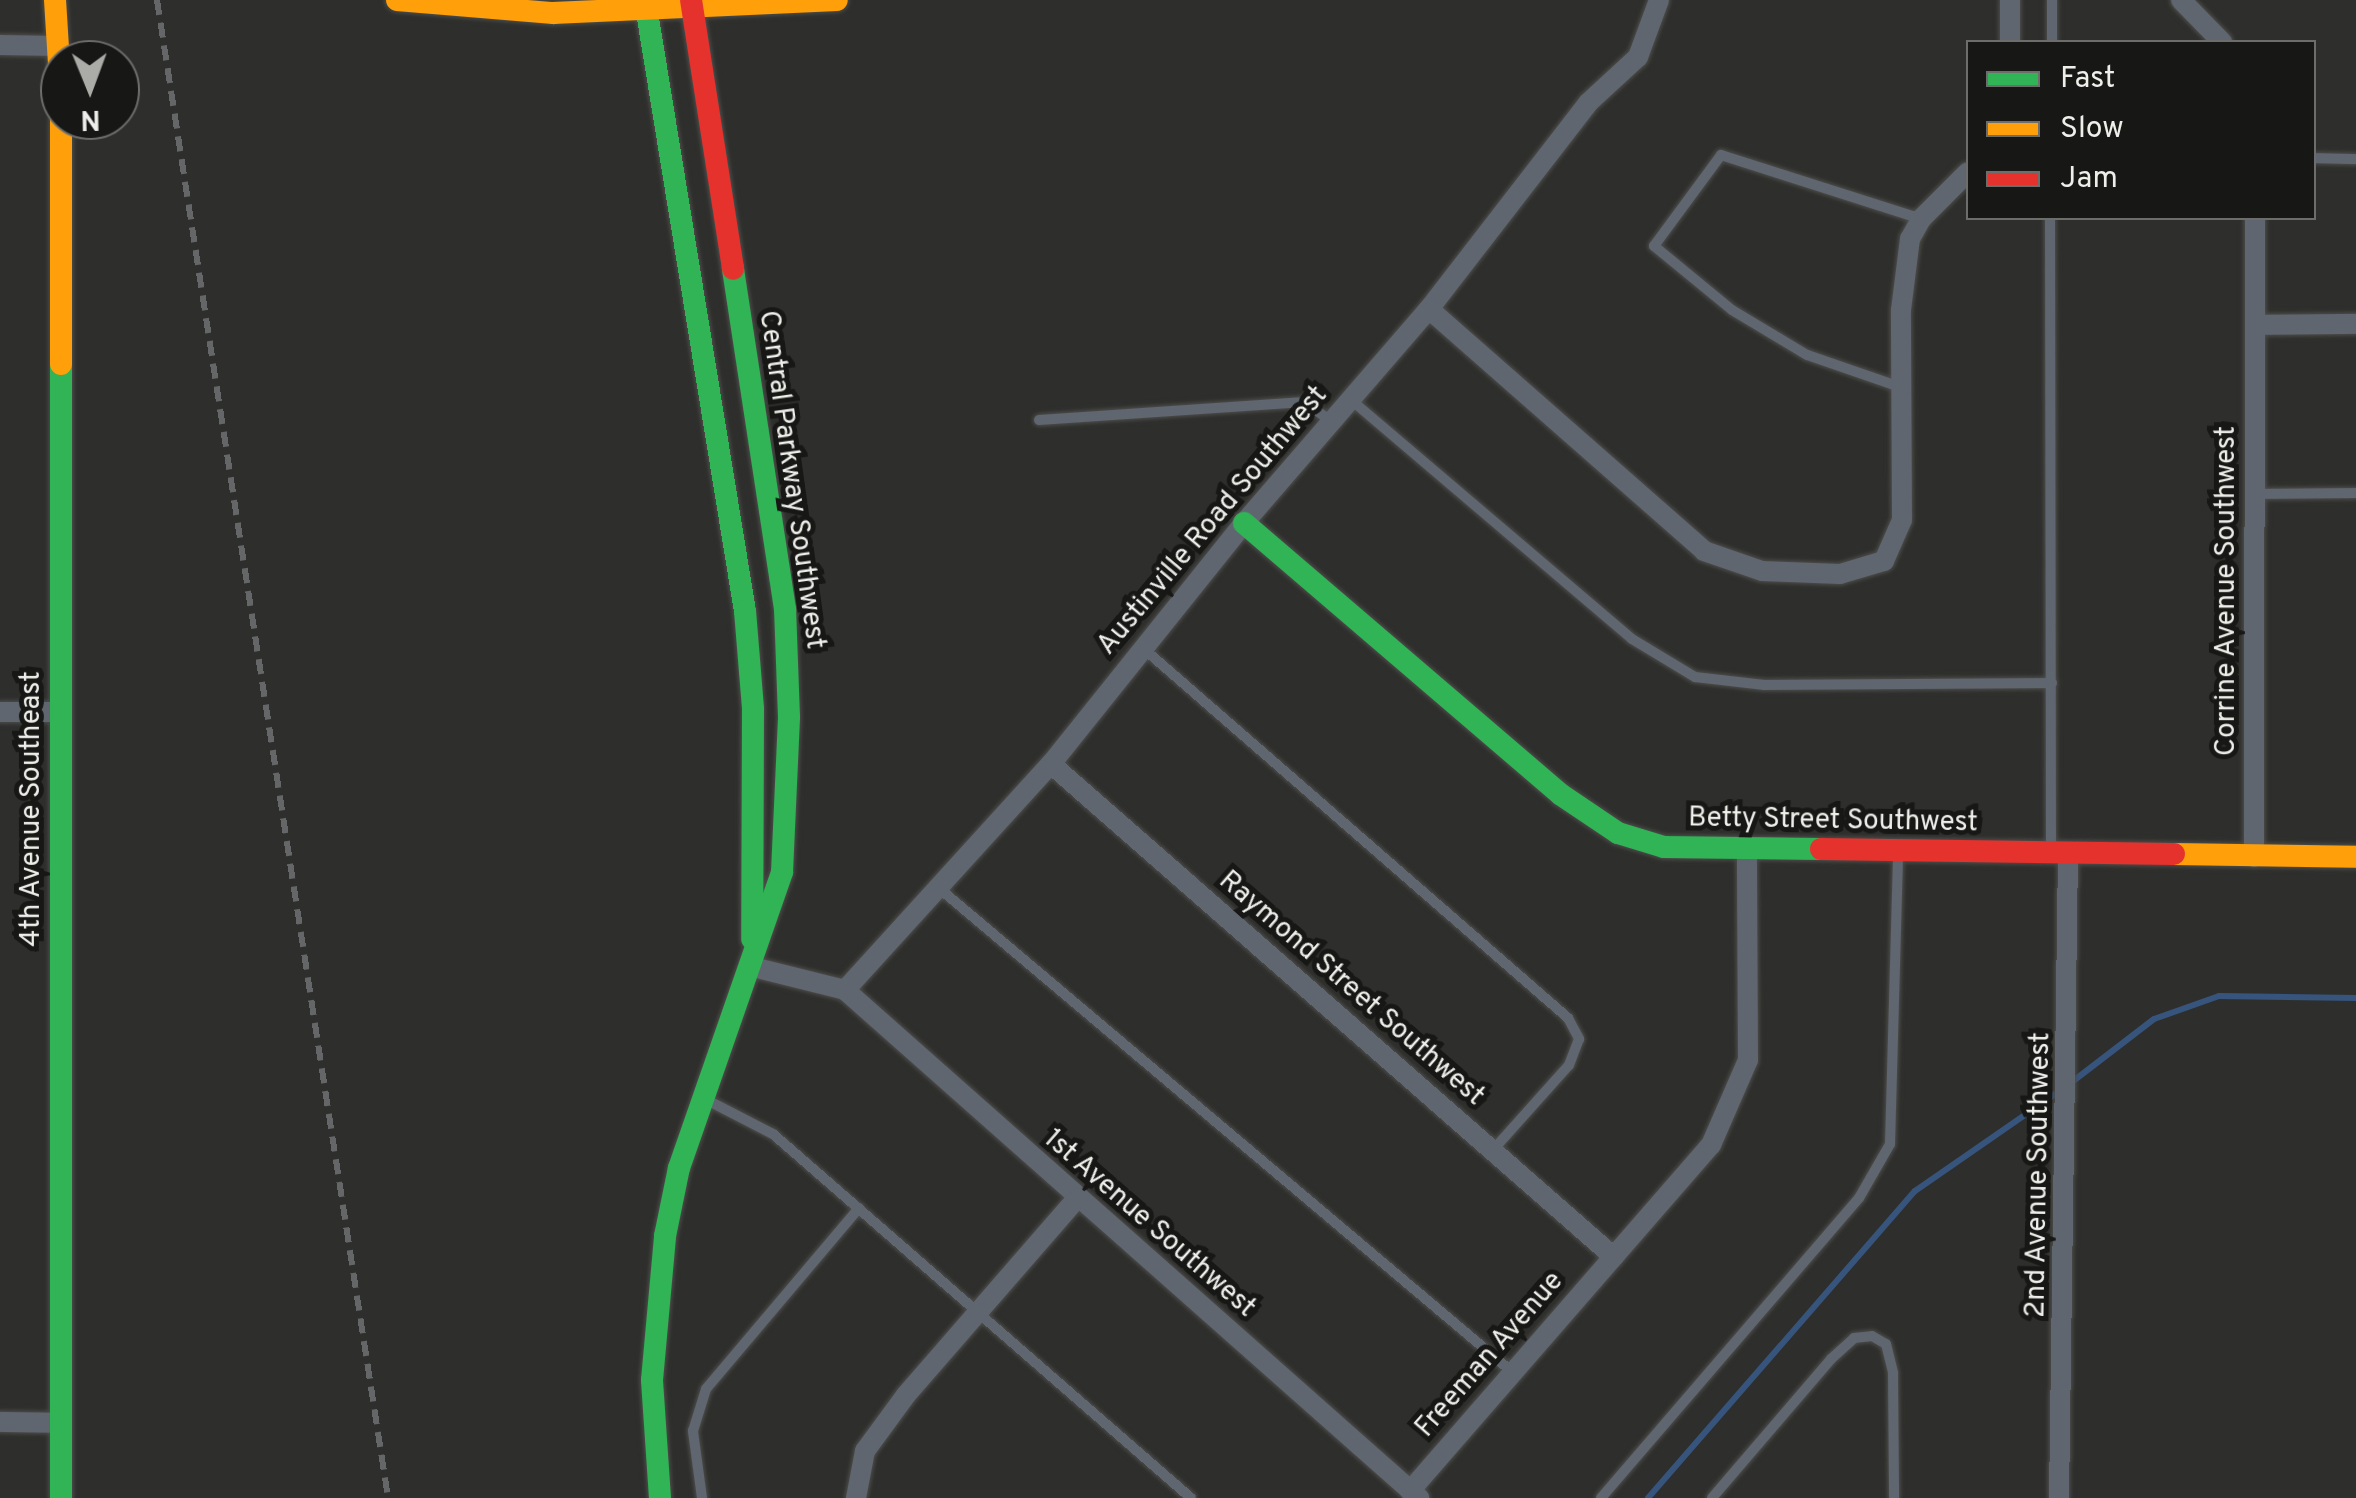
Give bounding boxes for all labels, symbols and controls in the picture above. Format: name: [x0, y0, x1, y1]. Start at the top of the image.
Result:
north arrow: [40, 40, 140, 140]
legend: [1966, 40, 2316, 220]
text: Fast: [2060, 61, 2115, 98]
text: N: [80, 100, 101, 136]
text: Slow: [2060, 111, 2124, 148]
text: Jam: [2060, 161, 2118, 198]
street label: Central Parkway Southwest: [751, 308, 831, 652]
street label: Austinville Road Southwest: [1091, 380, 1335, 662]
street label: Corrine Avenue Southwest: [2210, 425, 2244, 757]
street label: 4th Avenue Southeast: [15, 671, 49, 947]
street label: Betty Street Southwest: [1688, 802, 1978, 840]
street label: Raymond Street Southwest: [1211, 864, 1491, 1114]
street label: 2nd Avenue Southwest: [2020, 1031, 2058, 1319]
street label: 1st Avenue Southwest: [1036, 1122, 1262, 1326]
street label: Freeman Avenue: [1409, 1265, 1571, 1445]

